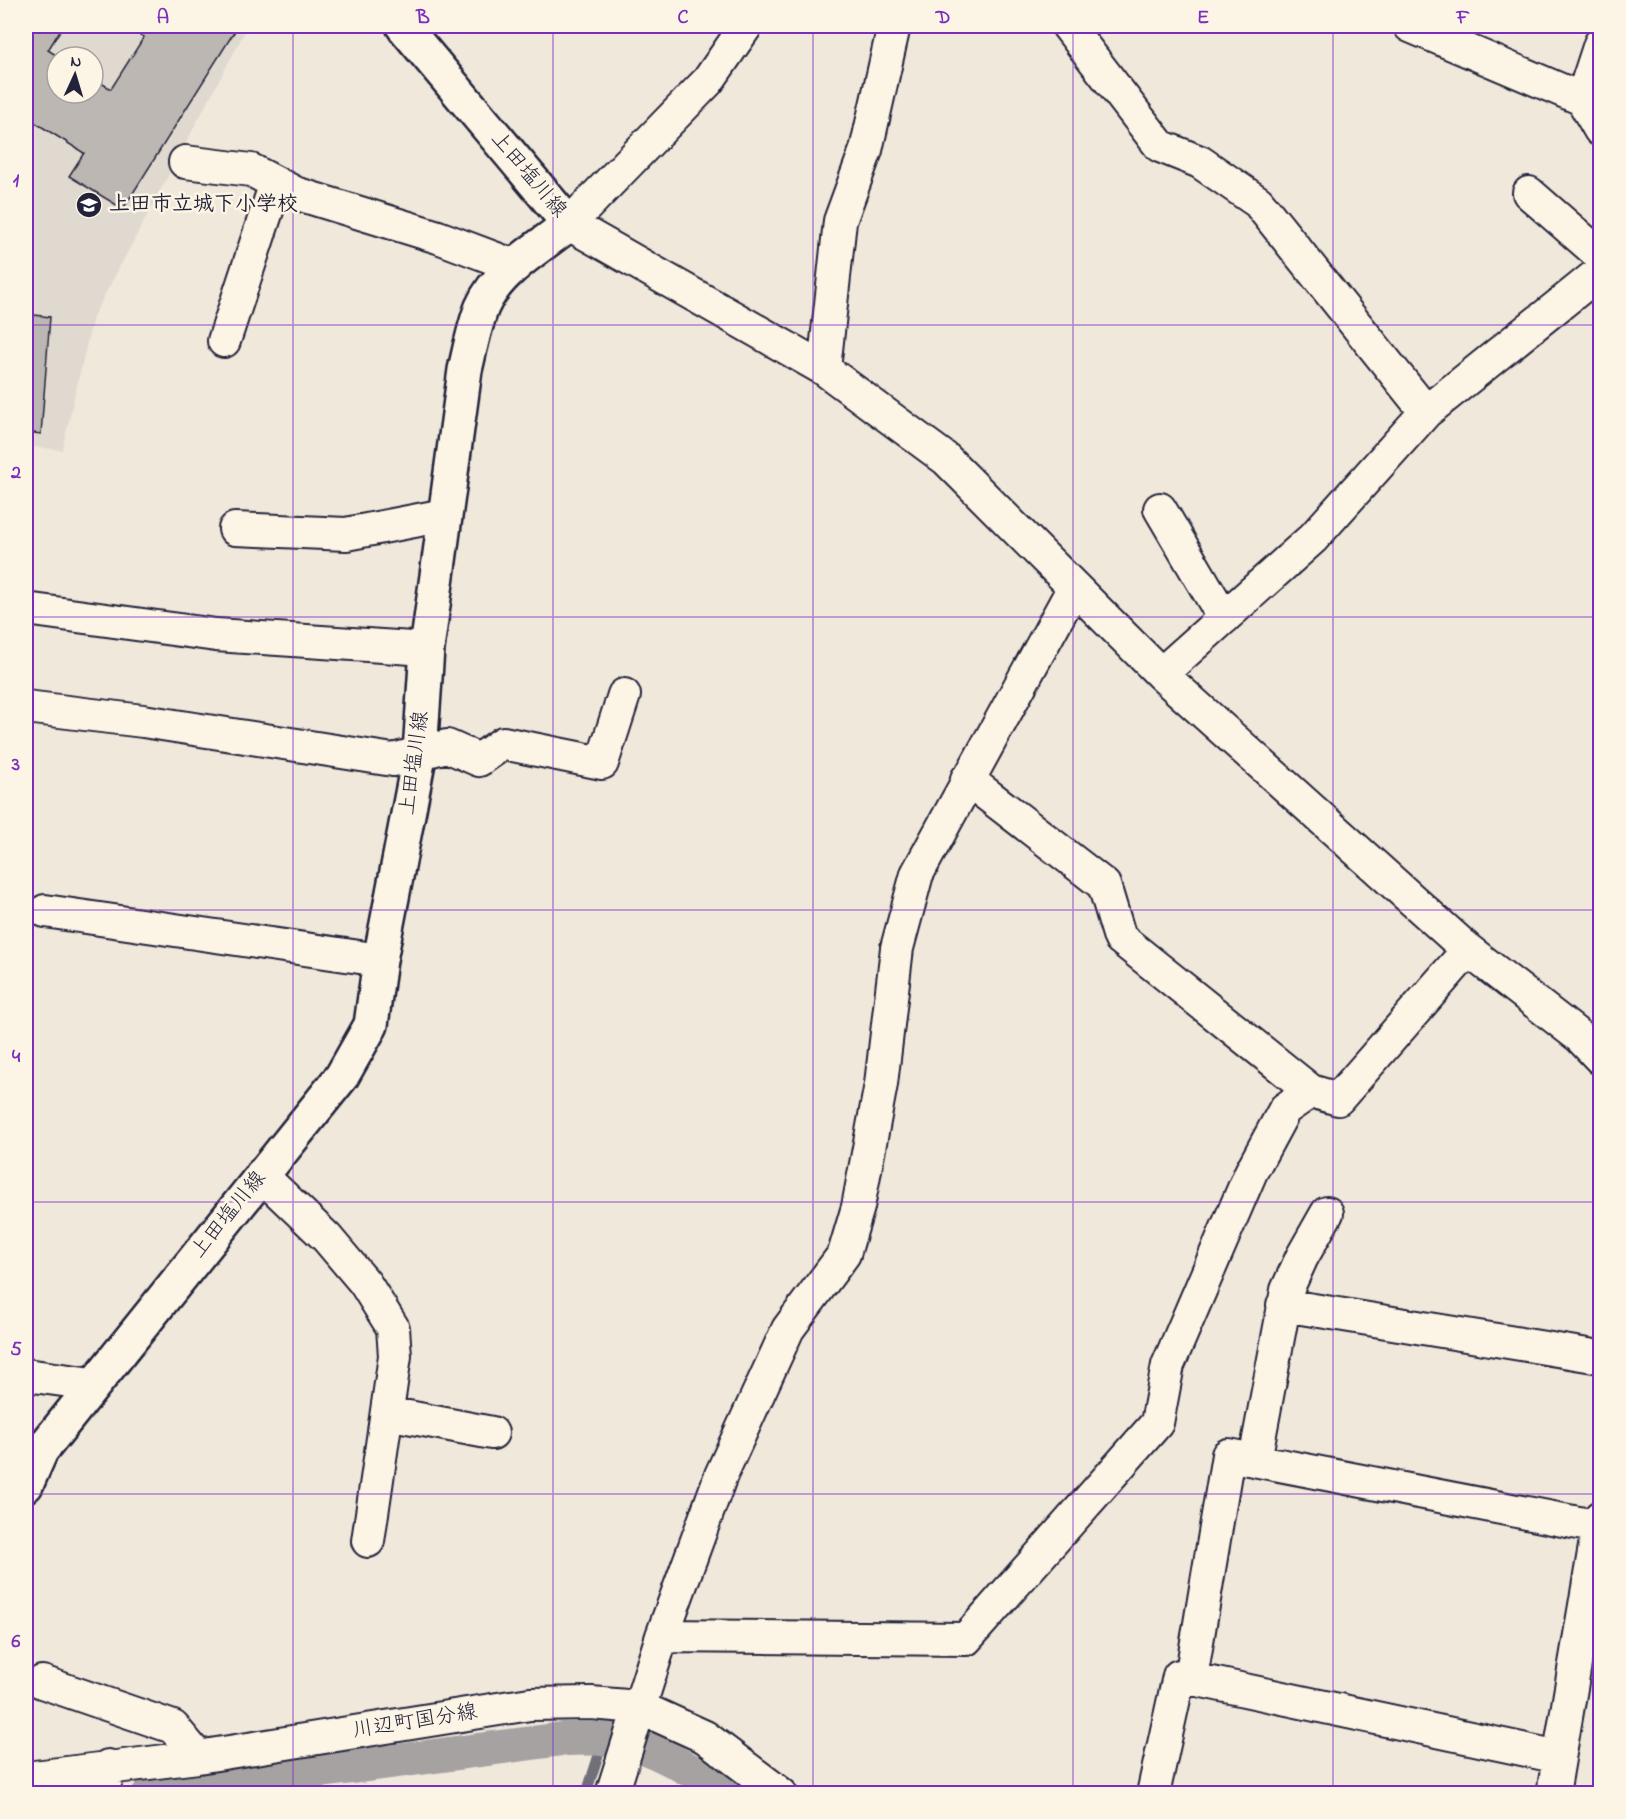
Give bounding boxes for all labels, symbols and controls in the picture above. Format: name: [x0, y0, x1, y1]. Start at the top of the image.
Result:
text: A: [157, 4, 169, 33]
text: B: [415, 4, 430, 33]
text: C: [678, 4, 689, 33]
text: D: [935, 4, 950, 33]
text: E: [1197, 4, 1209, 33]
text: F: [1456, 4, 1470, 33]
north arrow: [45, 45, 105, 105]
text: N: [70, 50, 82, 74]
street label: 上田塩川線: [483, 125, 573, 225]
text: 1: [13, 167, 20, 196]
school or university icon: 上田市立城下小学校: [74, 190, 104, 220]
place label: 上田市立城下小学校: [109, 190, 298, 220]
text: 2: [10, 459, 21, 488]
street label: 上田塩川線: [393, 709, 437, 817]
text: 3: [11, 751, 20, 780]
text: 4: [12, 1043, 21, 1072]
street label: 上田塩川線: [184, 1165, 274, 1265]
text: 5: [10, 1336, 22, 1365]
text: 6: [12, 1628, 21, 1657]
street label: 川辺町国分線: [350, 1697, 480, 1747]

